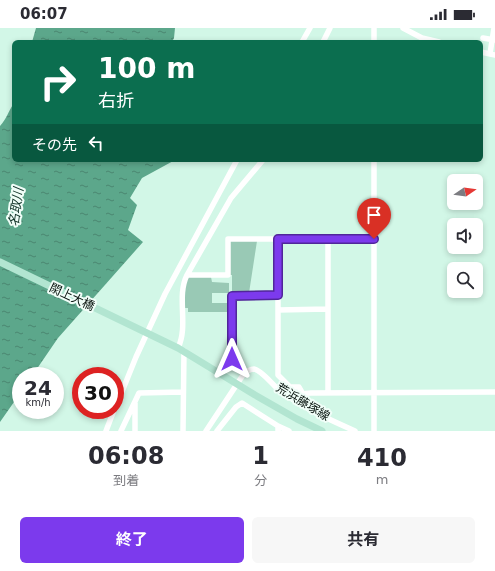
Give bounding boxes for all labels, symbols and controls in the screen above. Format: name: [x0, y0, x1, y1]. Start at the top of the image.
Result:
text: 06:07: [20, 5, 68, 23]
text: 100 m: [98, 52, 195, 85]
icon: right: [32, 56, 84, 108]
text: 右折: [98, 90, 134, 111]
icon: left: [85, 132, 107, 154]
text: その先: [32, 136, 77, 154]
north arrow: [447, 174, 483, 210]
map controls: [447, 174, 483, 298]
water label: 名取川: [6, 185, 26, 227]
pin: [357, 198, 391, 239]
icon: arrive: [363, 204, 385, 226]
button: sound: [447, 218, 483, 254]
button: search: [447, 262, 483, 298]
street label: 閖上大橋: [47, 281, 97, 313]
position arrow: [211, 338, 253, 380]
speed limit sign: 30: [72, 367, 124, 419]
text: 24: [24, 376, 52, 400]
street label: 荒浜藤塚線: [274, 381, 332, 423]
text: km/h: [25, 397, 51, 408]
text: 06:08: [88, 442, 164, 470]
text: 1: [252, 442, 269, 470]
text: 410: [357, 444, 407, 472]
text: m: [376, 472, 388, 487]
text: 到着: [113, 473, 139, 488]
text: 分: [254, 473, 267, 488]
button: 終了: [20, 517, 244, 563]
button: 共有: [252, 517, 475, 563]

